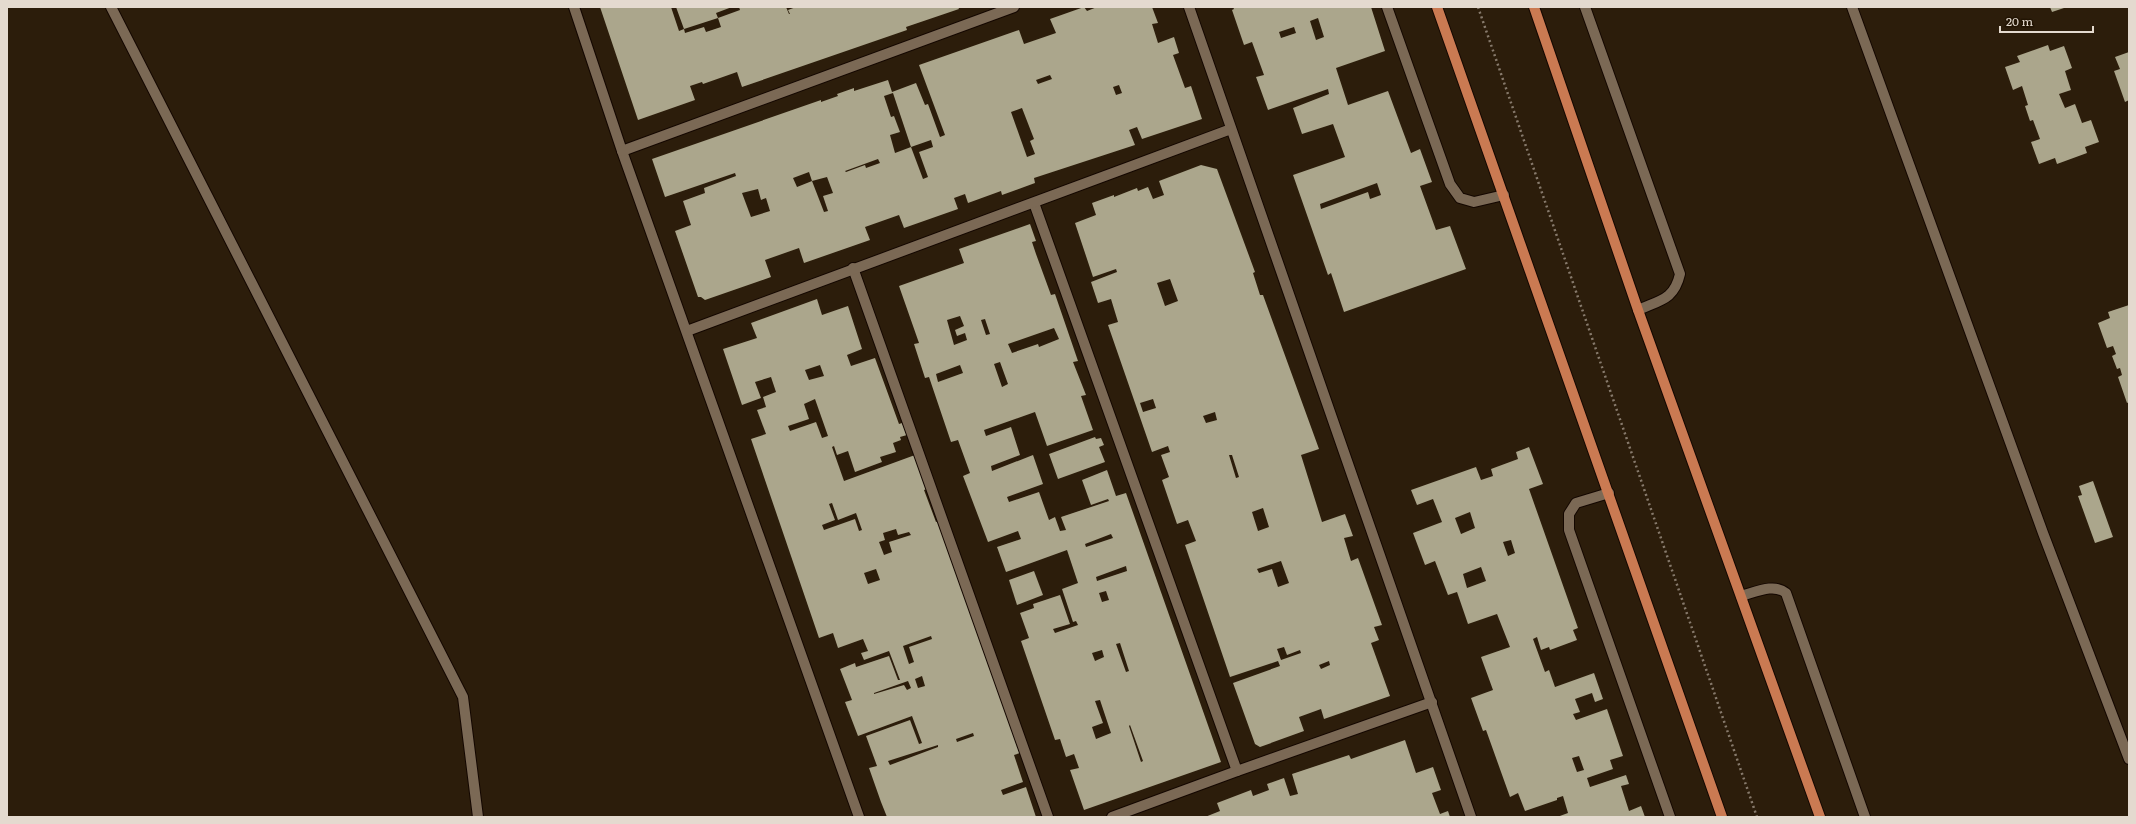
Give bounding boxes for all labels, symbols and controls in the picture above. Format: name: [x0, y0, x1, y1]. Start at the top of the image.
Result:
scale bar: [2000, 8, 2093, 34]
text: 20 m: [2006, 12, 2033, 30]

